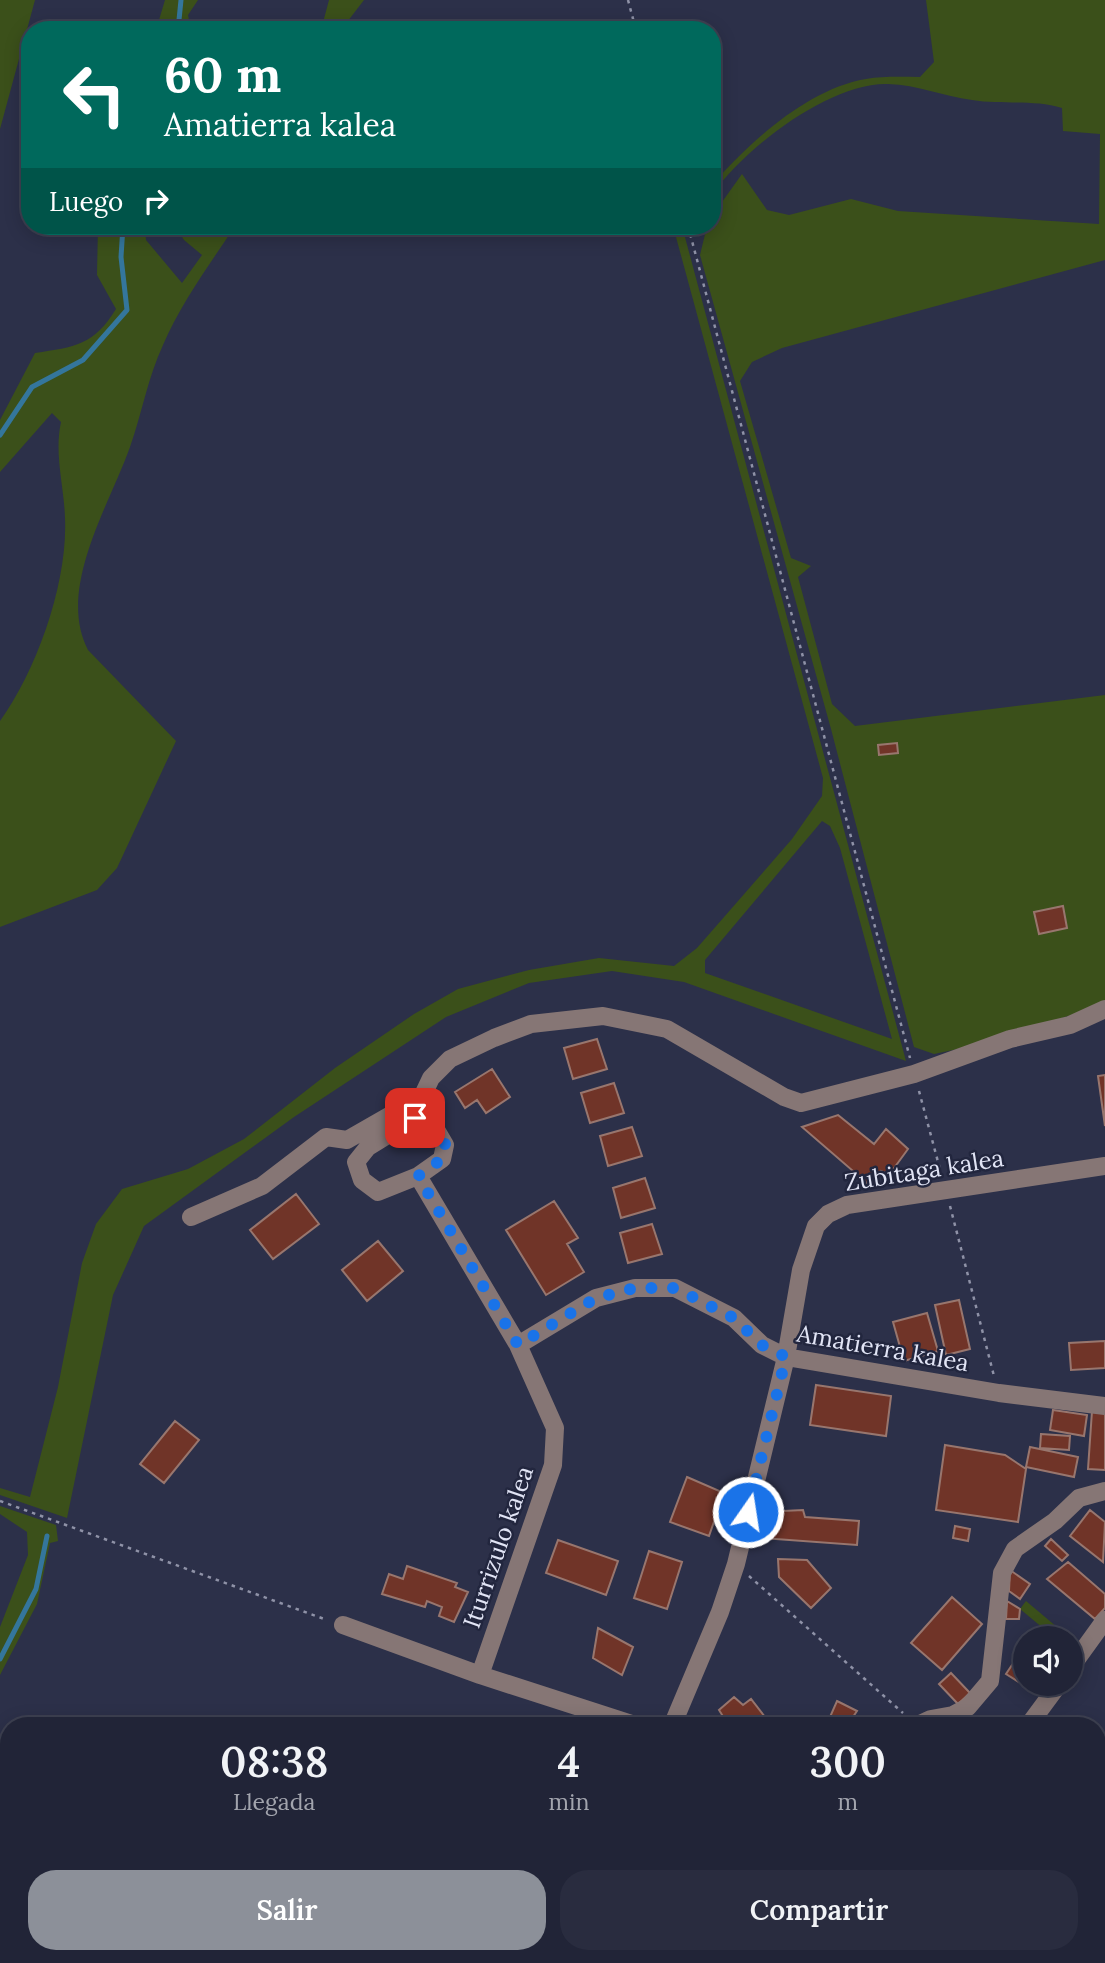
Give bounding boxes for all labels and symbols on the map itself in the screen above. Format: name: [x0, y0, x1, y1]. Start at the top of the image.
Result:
pin: [385, 1088, 445, 1148]
street label: Zubitaga kalea: [842, 1142, 1006, 1198]
street label: Amatierra kalea: [794, 1317, 971, 1378]
street label: Iturrizulo kalea: [456, 1462, 540, 1632]
position arrow: [711, 1475, 785, 1549]

